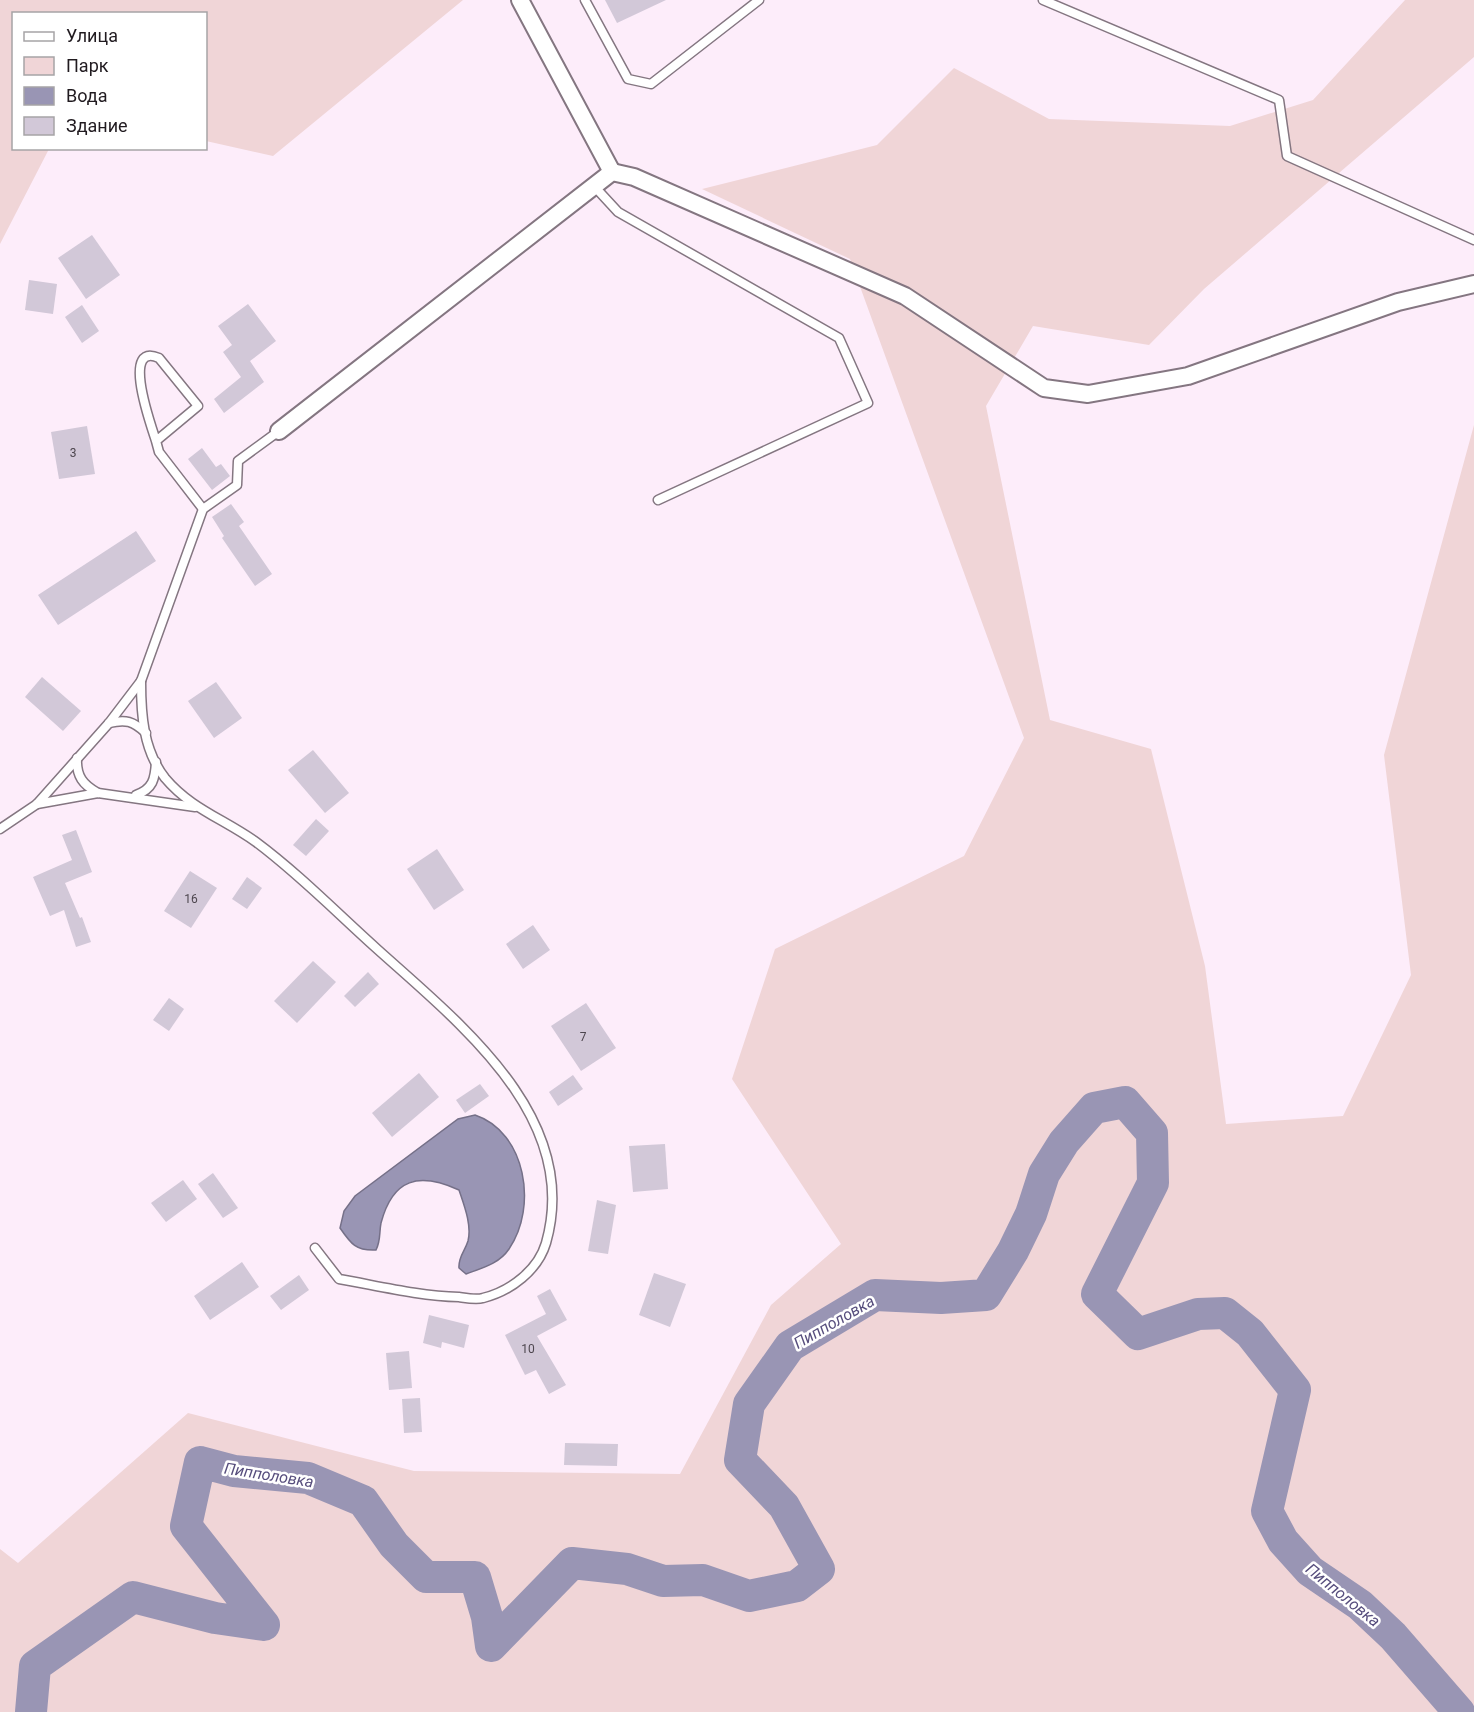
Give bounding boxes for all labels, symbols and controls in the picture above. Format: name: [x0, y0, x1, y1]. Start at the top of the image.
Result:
legend: [12, 12, 207, 150]
text: Улица: [66, 25, 118, 46]
text: Парк: [66, 55, 109, 76]
text: Вода: [66, 85, 108, 106]
text: Здание: [66, 115, 128, 136]
house number: 3: [70, 446, 76, 460]
house number: 16: [184, 892, 198, 906]
house number: 7: [580, 1030, 587, 1044]
water label: Пипполовка: [790, 1291, 878, 1353]
house number: 10: [521, 1342, 535, 1356]
water label: Пипполовка: [223, 1459, 315, 1491]
water label: Пипполовка: [1302, 1559, 1384, 1631]

